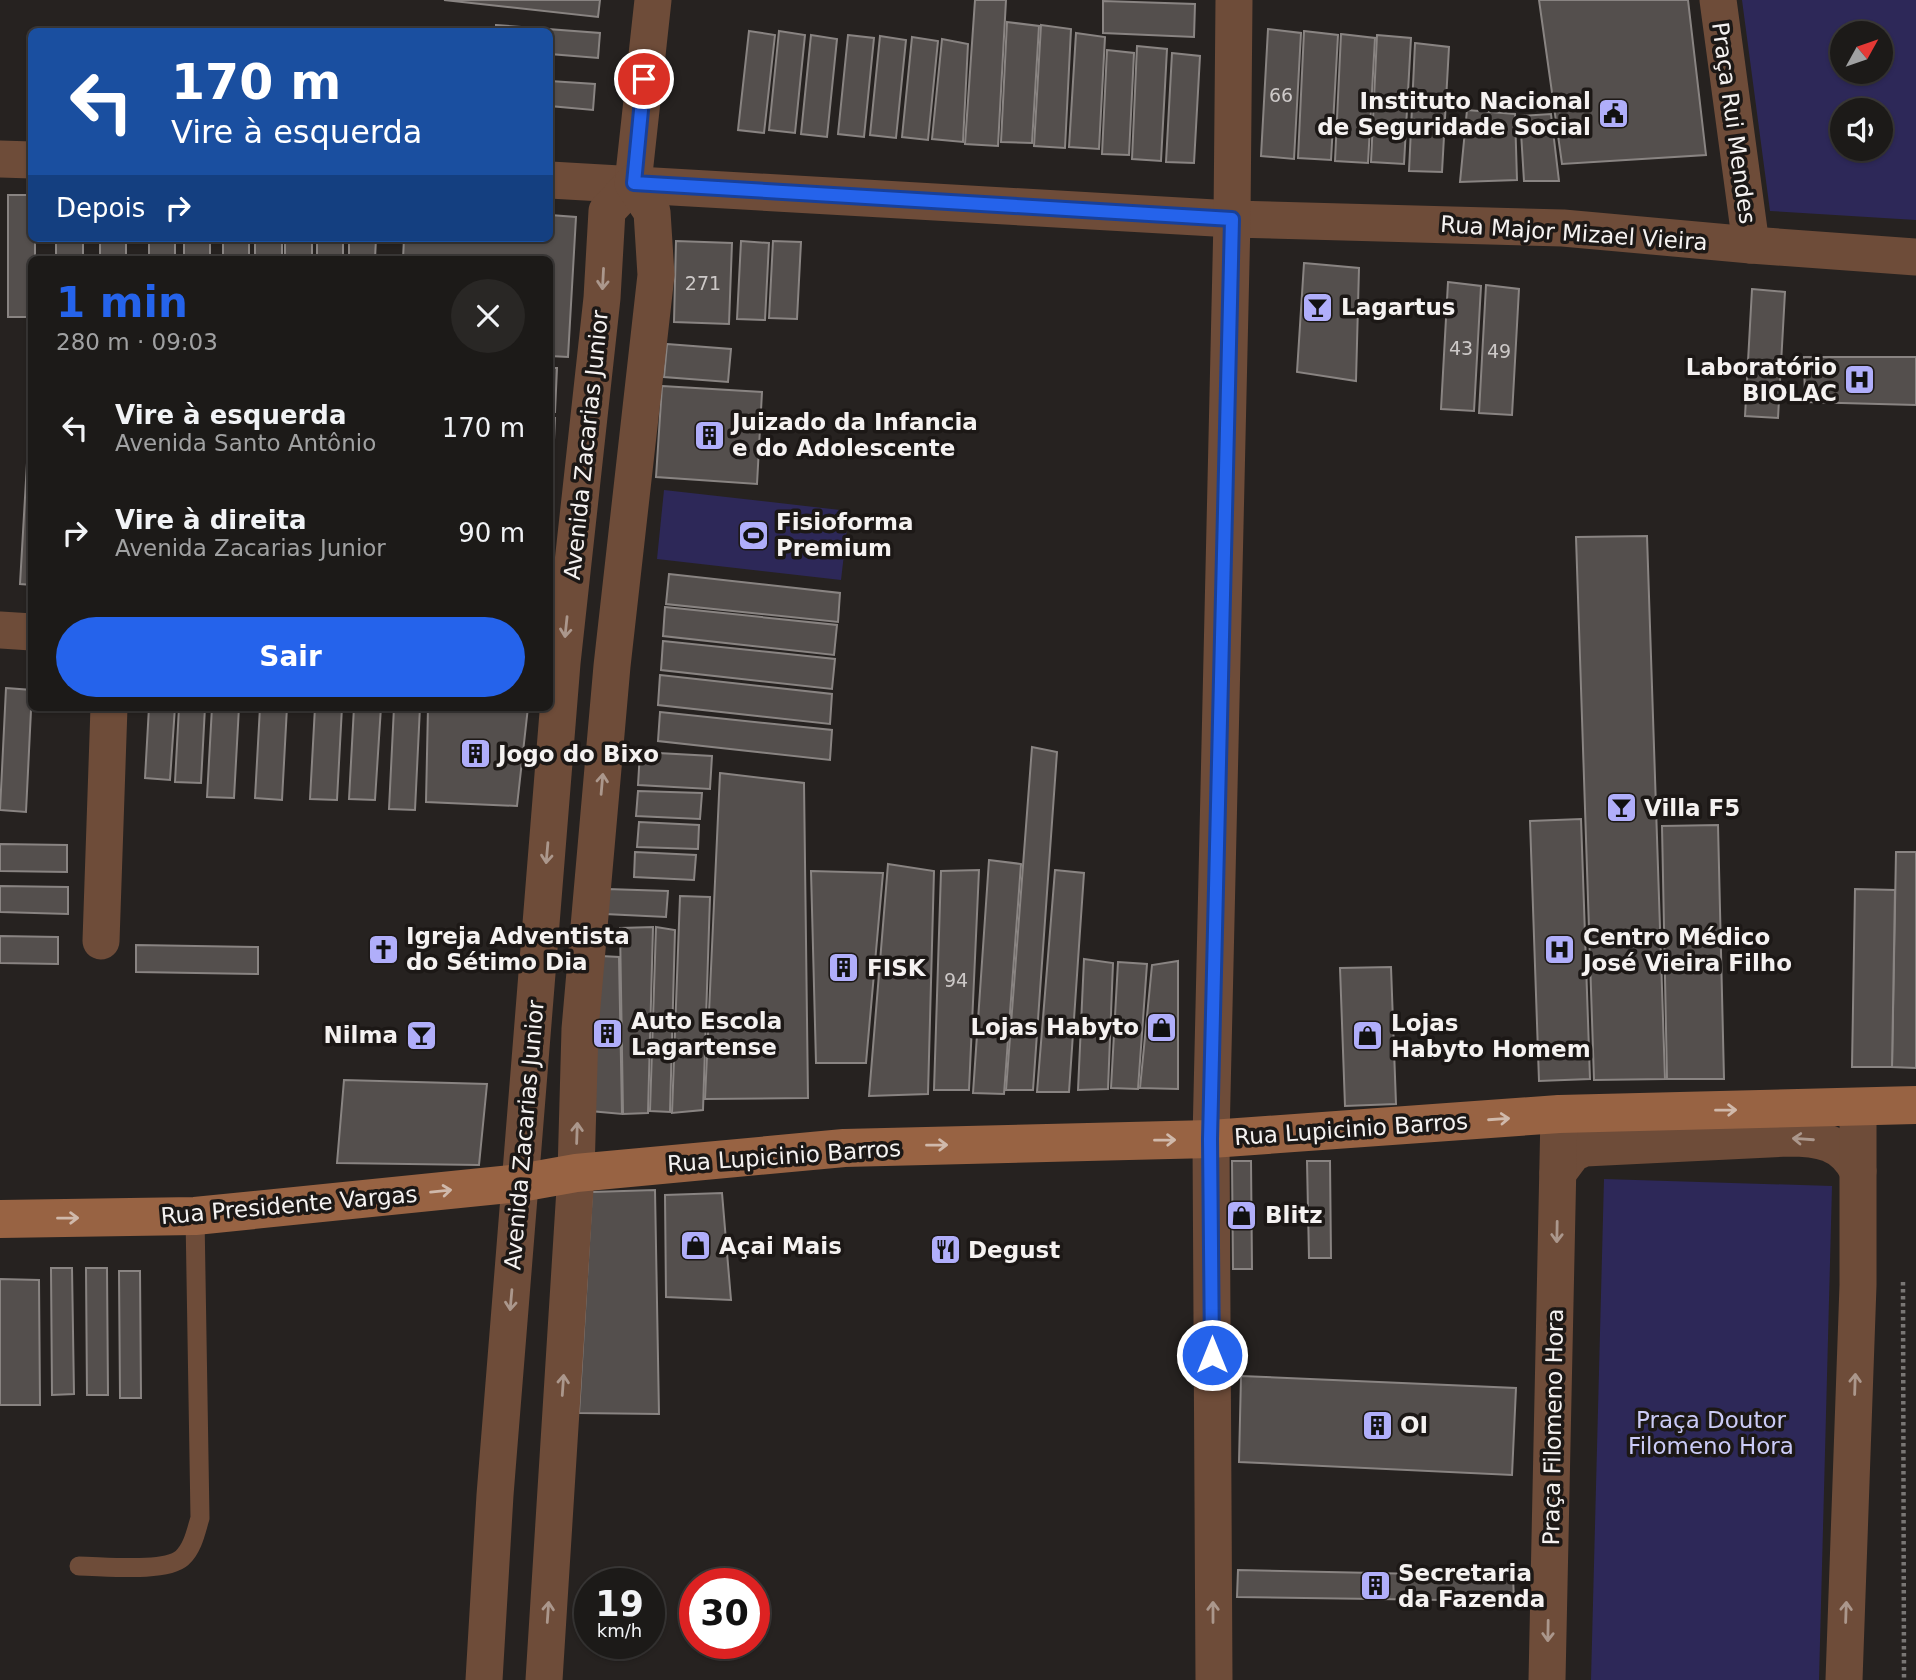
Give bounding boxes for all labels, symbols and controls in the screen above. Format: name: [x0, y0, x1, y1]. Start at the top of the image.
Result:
street label: Praça Rui Mendes: [1707, 20, 1761, 226]
north arrow: [1830, 21, 1894, 84]
map controls: [1830, 21, 1893, 161]
pin: [614, 49, 674, 109]
text: 170 m: [171, 54, 341, 111]
icon: left: [56, 56, 147, 147]
icon: arrive: [625, 60, 663, 98]
house number: 66: [1269, 84, 1293, 106]
place label: Instituto Nacional de Seguridade Social: [1317, 88, 1591, 140]
public building icon: Instituto Nacional de Seguridade Social: [1597, 97, 1631, 131]
button: sound: [1830, 98, 1893, 161]
text: Vire à esquerda: [171, 113, 422, 151]
icon: right: [159, 189, 197, 227]
text: Depois: [56, 193, 145, 223]
street label: Rua Major Mizael Vieira: [1439, 211, 1709, 255]
one-way arrow: [596, 267, 609, 290]
house number: 271: [685, 272, 721, 294]
text: 1 min: [56, 278, 188, 327]
button: close: [451, 279, 525, 353]
bar icon: Lagartus: [1301, 290, 1335, 324]
place label: Lagartus: [1341, 294, 1456, 320]
street label: Avenida Zacarias Junior: [559, 308, 613, 581]
text: 280 m · 09:03: [56, 329, 218, 355]
house number: 43: [1449, 337, 1473, 359]
house number: 49: [1487, 340, 1511, 362]
place label: Laboratório BIOLAC: [1686, 354, 1837, 406]
hospital icon: Laboratório BIOLAC: [1843, 363, 1877, 397]
text: Vire à esquerda: [115, 400, 347, 430]
icon: left: [56, 409, 94, 447]
place label: Juizado da Infancia e do Adolescente: [730, 409, 978, 461]
text: 170 m: [442, 413, 525, 443]
building icon: Juizado da Infancia e do Adolescente: [692, 418, 726, 452]
text: Avenida Santo Antônio: [115, 430, 376, 456]
text: Vire à direita: [115, 505, 307, 535]
place label: Fisioforma Premium: [776, 509, 914, 561]
icon: right: [56, 514, 94, 552]
text: 90 m: [458, 518, 525, 548]
sports icon: Fisioforma Premium: [736, 518, 770, 552]
text: Avenida Zacarias Junior: [115, 535, 386, 561]
one-way arrow: [560, 615, 573, 638]
button: Sair: [56, 617, 525, 697]
building icon: Jogo do Bixo: [458, 737, 492, 771]
place label: Jogo do Bixo: [496, 741, 659, 767]
one-way arrow: [596, 773, 609, 796]
bar icon: Villa F5: [1604, 791, 1638, 825]
place label: Villa F5: [1644, 795, 1740, 821]
one-way arrow: [540, 842, 553, 864]
place label: Igreja Adventista do Sétimo Dia: [406, 923, 630, 975]
place label: Centro Médico José Vieira Filho: [1581, 924, 1792, 976]
church icon: Igreja Adventista do Sétimo Dia: [366, 932, 400, 966]
hospital icon: Centro Médico José Vieira Filho: [1543, 933, 1577, 967]
building icon: FISK: [827, 951, 861, 985]
place label: FISK: [867, 955, 927, 981]
house number: 94: [944, 969, 968, 991]
street label: Avenida Zacarias Junior: [499, 998, 549, 1271]
place label: Auto Escola Lagartense: [631, 1008, 782, 1060]
shop icon: Lojas Habyto: [1145, 1010, 1179, 1044]
place label: Lojas Habyto Homem: [1391, 1010, 1591, 1062]
place label: Lojas Habyto: [970, 1014, 1139, 1040]
building icon: Auto Escola Lagartense: [591, 1017, 625, 1051]
bar icon: Nilma: [404, 1018, 438, 1052]
shop icon: Lojas Habyto Homem: [1351, 1019, 1385, 1053]
place label: Nilma: [323, 1022, 398, 1048]
one-way arrow: [1714, 1104, 1737, 1117]
street label: Rua Lupicinio Barros: [1233, 1108, 1469, 1150]
one-way arrow: [1487, 1112, 1509, 1125]
one-way arrow: [571, 1122, 584, 1145]
one-way arrow: [1792, 1132, 1815, 1145]
one-way arrow: [1153, 1133, 1176, 1147]
street label: Rua Lupicinio Barros: [666, 1135, 902, 1177]
one-way arrow: [925, 1139, 948, 1152]
street label: Rua Presidente Vargas: [160, 1181, 418, 1229]
one-way arrow: [430, 1185, 452, 1198]
shop icon: Blitz: [1225, 1198, 1259, 1232]
place label: Blitz: [1265, 1202, 1323, 1228]
one-way arrow: [56, 1211, 79, 1225]
one-way arrow: [1550, 1220, 1564, 1243]
shop icon: Açai Mais: [679, 1229, 713, 1263]
place label: Açai Mais: [719, 1233, 842, 1259]
restaurant icon: Degust: [928, 1233, 962, 1267]
place label: Degust: [968, 1237, 1060, 1263]
one-way arrow: [504, 1288, 517, 1311]
street label: Praça Filomeno Hora: [1538, 1308, 1568, 1546]
position arrow: [1175, 1318, 1249, 1392]
one-way arrow: [1849, 1373, 1862, 1396]
one-way arrow: [556, 1374, 569, 1397]
park label: Praça Doutor Filomeno Hora: [1628, 1407, 1794, 1459]
building icon: OI: [1360, 1408, 1394, 1442]
place label: OI: [1400, 1412, 1428, 1438]
place label: Secretaria da Fazenda: [1398, 1560, 1545, 1612]
speed limit sign: 30: [679, 1568, 770, 1659]
building icon: Secretaria da Fazenda: [1358, 1569, 1392, 1603]
text: 19: [595, 1584, 644, 1624]
one-way arrow: [542, 1601, 555, 1624]
one-way arrow: [1206, 1601, 1220, 1624]
one-way arrow: [1840, 1601, 1853, 1624]
one-way arrow: [1541, 1619, 1555, 1642]
text: km/h: [597, 1620, 642, 1641]

